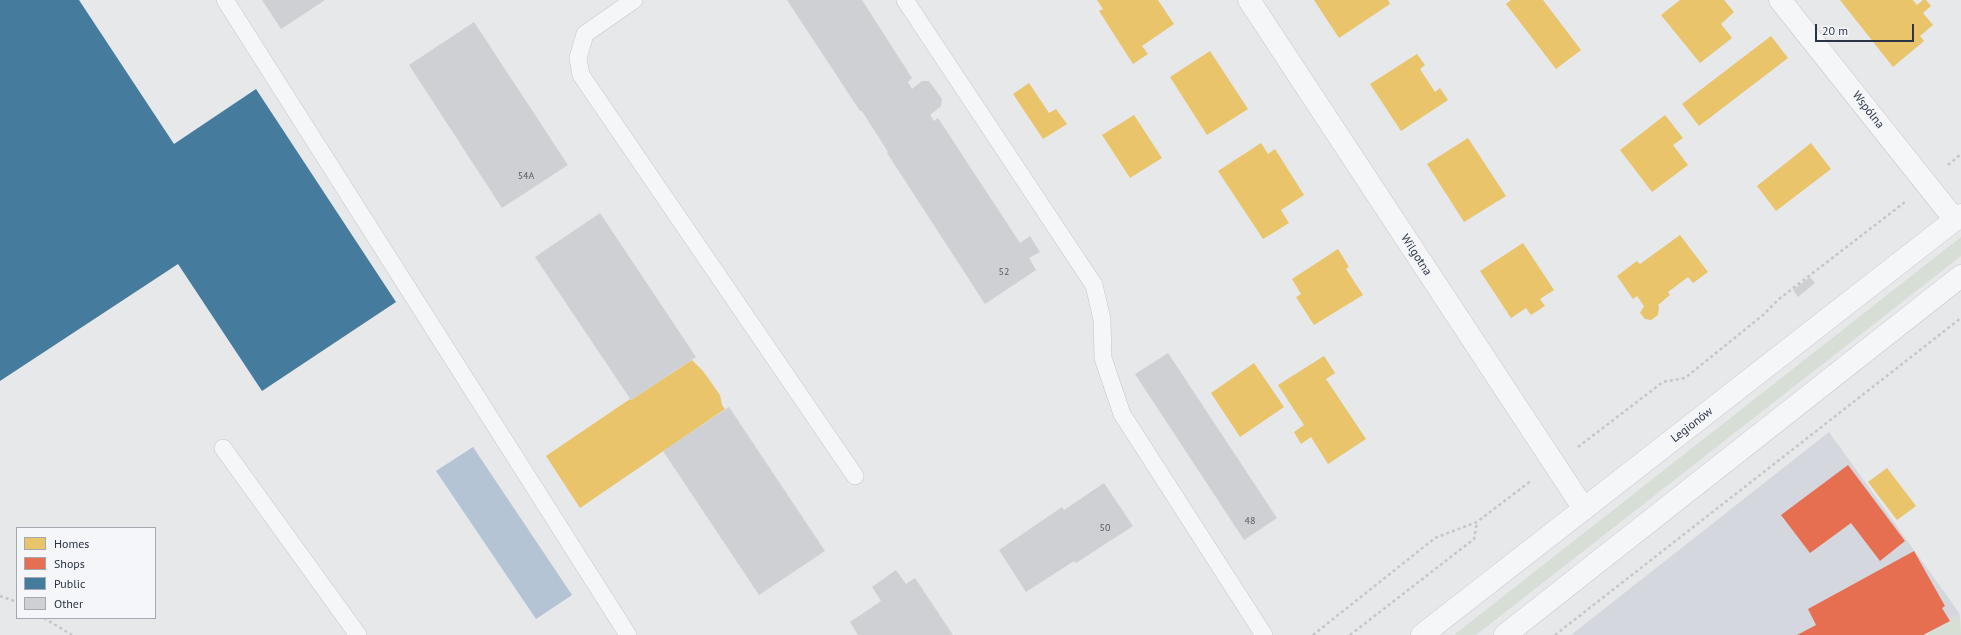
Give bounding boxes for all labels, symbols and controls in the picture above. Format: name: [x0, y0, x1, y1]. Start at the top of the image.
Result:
scale bar: [1817, 16, 1916, 42]
text: 20 m: [1822, 23, 1848, 38]
street label: Wspólna: [1849, 88, 1887, 132]
house number: 54A: [518, 170, 534, 182]
street label: Wilgotna: [1397, 232, 1435, 278]
house number: 52: [999, 266, 1009, 278]
street label: Legionów: [1668, 404, 1716, 446]
house number: 48: [1245, 515, 1255, 527]
house number: 50: [1100, 522, 1110, 534]
legend: [16, 527, 156, 619]
text: Homes: [54, 536, 89, 551]
text: Shops: [54, 556, 85, 571]
text: Public: [54, 576, 85, 591]
text: Other: [54, 596, 83, 611]

